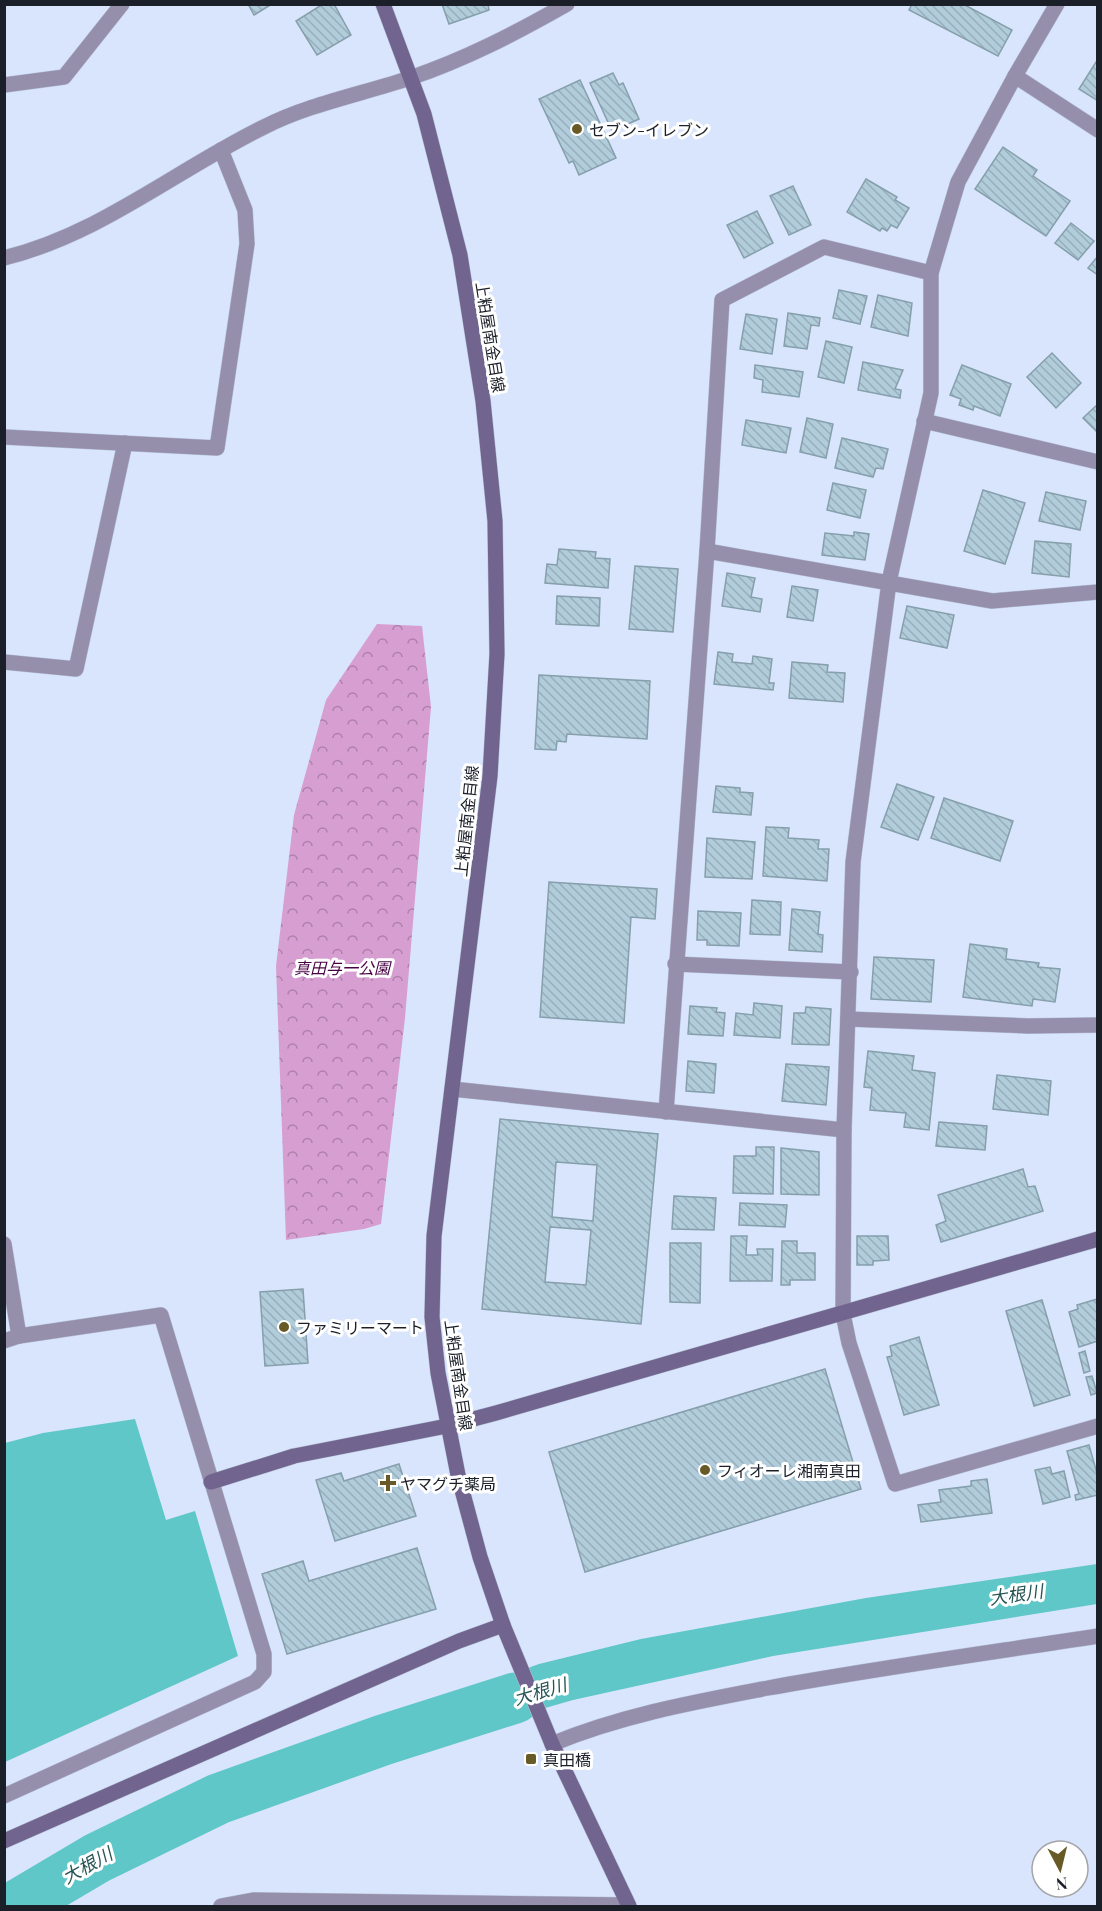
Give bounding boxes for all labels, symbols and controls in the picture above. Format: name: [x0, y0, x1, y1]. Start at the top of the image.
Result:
place label: セブン-イレブン: [589, 119, 709, 140]
marker: セブン-イレブン: [570, 122, 584, 136]
street label: 上粕屋南金目線: [472, 280, 510, 394]
street label: 上粕屋南金目線: [450, 764, 482, 878]
park label: 真田与一公園: [294, 957, 392, 978]
place label: ファミリーマート: [296, 1317, 424, 1338]
street label: 上粕屋南金目線: [441, 1318, 477, 1432]
marker: ファミリーマート: [277, 1320, 291, 1334]
place label: フィオーレ湘南真田: [717, 1460, 861, 1481]
marker: フィオーレ湘南真田: [698, 1463, 712, 1477]
place label: ヤマグチ薬局: [400, 1473, 496, 1494]
marker: ヤマグチ薬局: [381, 1476, 395, 1490]
water label: 大根川: [988, 1578, 1046, 1610]
water label: 大根川: [511, 1671, 571, 1710]
place label: 真田橋: [543, 1749, 591, 1770]
marker: 真田橋: [524, 1752, 538, 1766]
north arrow: [1030, 1839, 1090, 1899]
water label: 大根川: [58, 1840, 118, 1889]
text: N: [1054, 1873, 1069, 1896]

